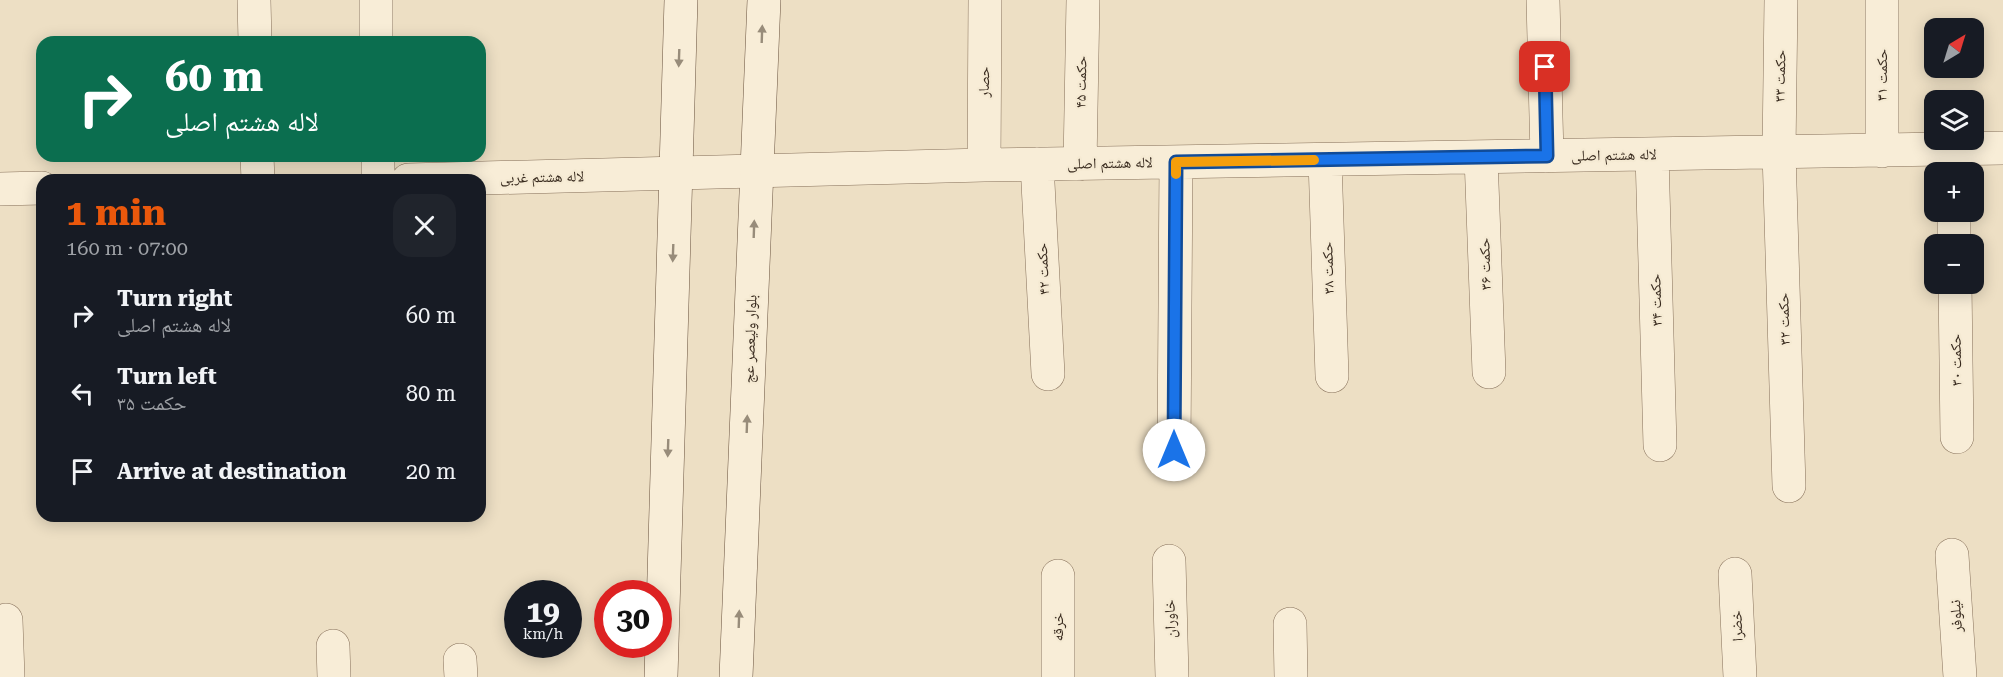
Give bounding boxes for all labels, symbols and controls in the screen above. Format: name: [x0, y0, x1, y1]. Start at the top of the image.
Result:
north arrow: [1924, 18, 1984, 78]
map controls: [1924, 18, 1984, 294]
one-way arrow: [758, 25, 767, 44]
pin: [1519, 41, 1570, 92]
street label: حکمت ۳۱: [1873, 48, 1891, 101]
one-way arrow: [674, 49, 684, 68]
street label: حکمت ۳۳: [1771, 49, 1789, 102]
icon: arrive: [1528, 50, 1561, 83]
text: 60 m: [165, 52, 263, 101]
street label: حکمت ۴۵: [1072, 55, 1090, 108]
icon: right: [66, 60, 144, 138]
street label: حصار: [975, 66, 993, 99]
button: layers: [1924, 90, 1984, 150]
text: لاله هشتم اصلی: [165, 106, 319, 138]
street label: لاله هشتم اصلی: [1571, 145, 1657, 166]
street label: لاله هشتم اصلی: [1067, 153, 1153, 174]
button: +: [1924, 162, 1984, 222]
street label: لاله هشتم غربی: [500, 167, 584, 188]
text: 1 min: [66, 192, 166, 234]
button: close: [393, 194, 456, 257]
one-way arrow: [750, 219, 759, 238]
button: −: [1924, 234, 1984, 294]
text: 160 m · 07:00: [66, 236, 188, 260]
street label: حکمت ۳۶: [1475, 237, 1495, 290]
street label: حکمت ۳۸: [1318, 241, 1338, 294]
street label: حکمت ۴۲: [1033, 242, 1053, 296]
one-way arrow: [669, 244, 678, 263]
street label: حکمت ۳۴: [1646, 273, 1666, 326]
text: Turn right: [117, 286, 232, 311]
street label: حکمت ۳۲: [1774, 292, 1794, 345]
street label: بلوار ولیعصر عج: [739, 294, 762, 384]
icon: right: [66, 299, 99, 332]
text: 60 m: [406, 303, 456, 328]
text: لاله هشتم اصلی: [117, 313, 231, 337]
street label: حکمت ۳۰: [1947, 333, 1965, 386]
text: Turn left: [117, 364, 217, 389]
icon: left: [66, 377, 99, 410]
text: 80 m: [406, 381, 456, 406]
text: حکمت ۳۵: [117, 391, 187, 415]
one-way arrow: [742, 414, 751, 433]
position arrow: [1142, 418, 1206, 482]
one-way arrow: [663, 439, 672, 458]
icon: arrive: [66, 455, 99, 488]
text: Arrive at destination: [117, 459, 346, 484]
text: 20 m: [406, 459, 456, 484]
speed limit sign: 30: [594, 580, 672, 658]
text: 19: [526, 594, 560, 629]
street label: خاوران: [1160, 599, 1181, 639]
street label: نیلوفر: [1946, 599, 1966, 634]
one-way arrow: [734, 609, 743, 628]
street label: خضرا: [1727, 610, 1747, 642]
street label: خرقه: [1049, 612, 1067, 641]
text: km/h: [523, 625, 563, 643]

